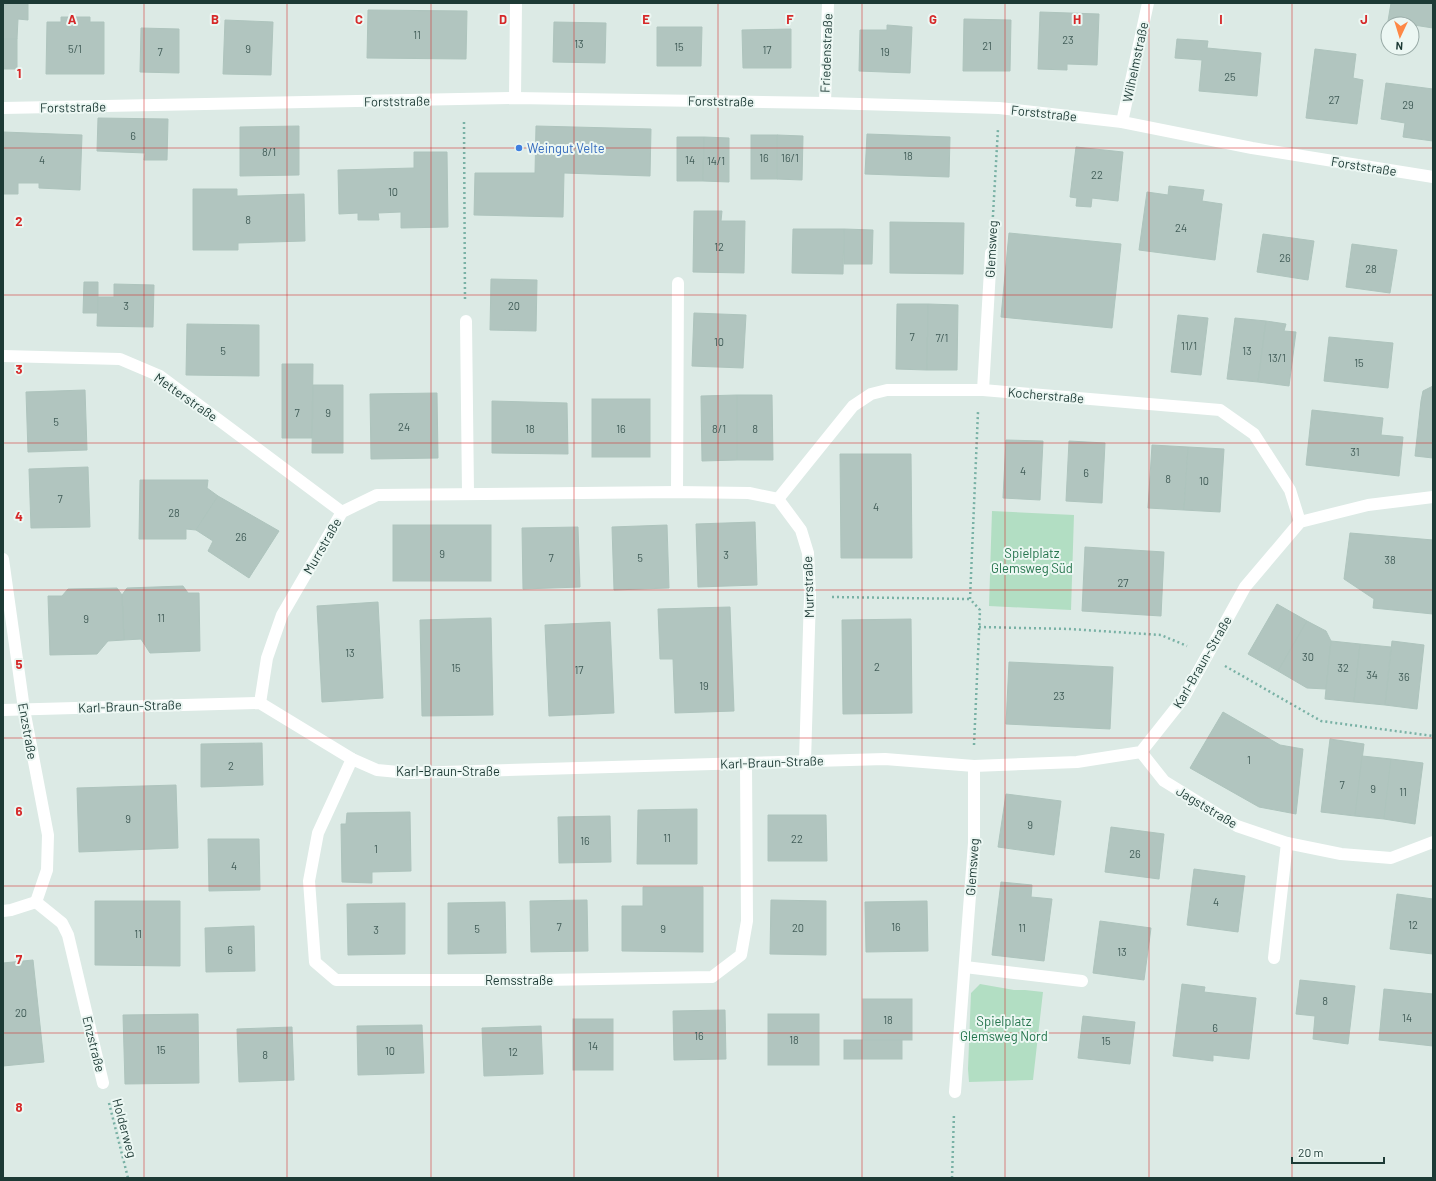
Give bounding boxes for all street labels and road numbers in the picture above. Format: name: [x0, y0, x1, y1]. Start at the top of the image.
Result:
street label: Friedenstraße: [817, 13, 835, 93]
street label: Wilhelmstraße: [1119, 20, 1151, 104]
street label: Forststraße: [364, 92, 430, 110]
street label: Forststraße: [688, 92, 754, 110]
street label: Forststraße: [40, 98, 106, 116]
street label: Forststraße: [1010, 102, 1078, 124]
street label: Forststraße: [1330, 153, 1398, 179]
street label: Glemsweg: [982, 220, 1000, 278]
street label: Metterstraße: [151, 369, 221, 425]
street label: Kocherstraße: [1007, 384, 1085, 406]
street label: Murrstraße: [300, 515, 345, 577]
street label: Murrstraße: [799, 556, 817, 618]
street label: Karl-Braun-Straße: [1169, 613, 1235, 711]
street label: Karl-Braun-Straße: [78, 696, 182, 716]
street label: Enzstraße: [15, 701, 41, 761]
street label: Karl-Braun-Straße: [720, 752, 824, 772]
street label: Karl-Braun-Straße: [396, 763, 500, 779]
street label: Jagststraße: [1174, 783, 1241, 832]
street label: Glemsweg: [962, 838, 982, 896]
street label: Remsstraße: [485, 972, 553, 988]
street label: Enzstraße: [79, 1014, 109, 1074]
street label: Holderweg: [109, 1097, 141, 1159]

